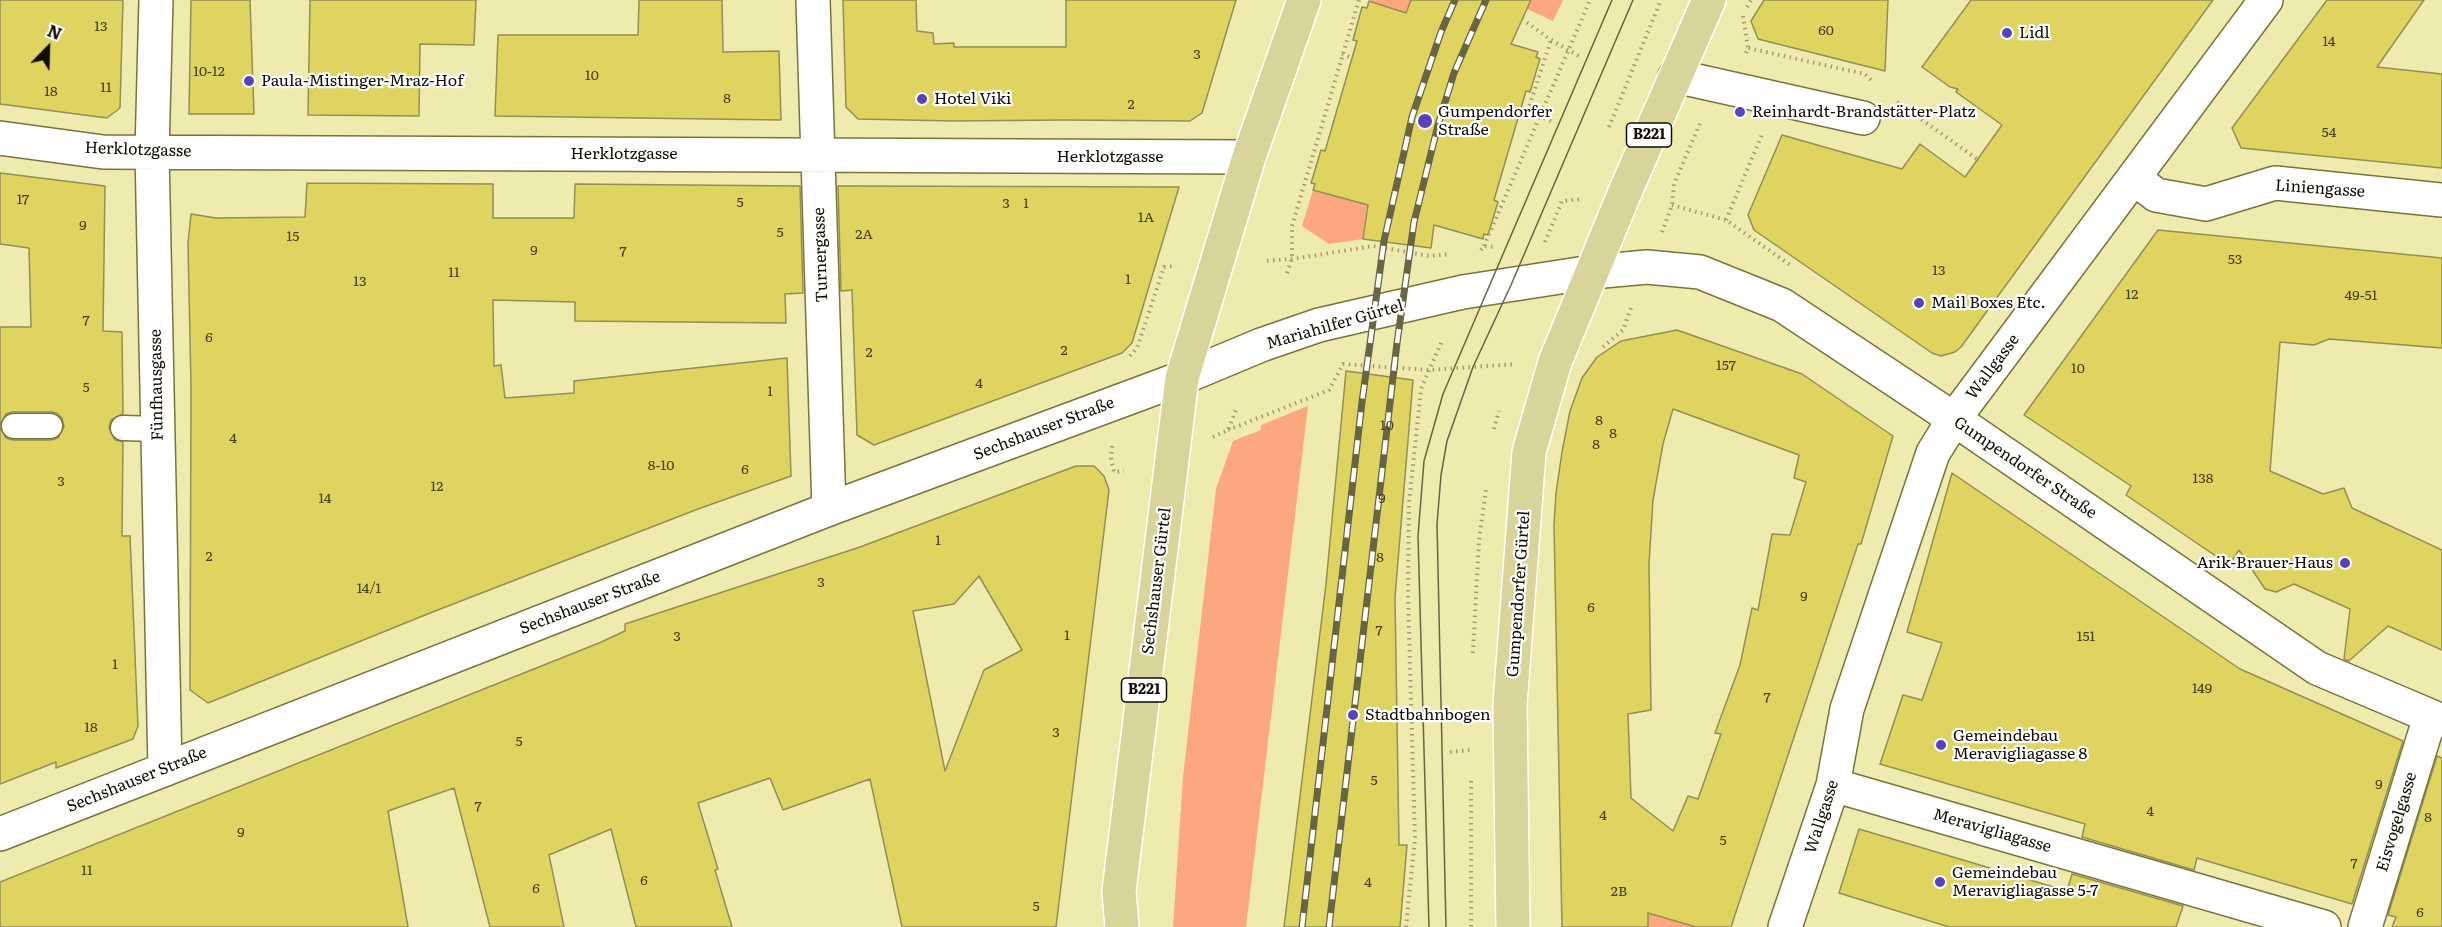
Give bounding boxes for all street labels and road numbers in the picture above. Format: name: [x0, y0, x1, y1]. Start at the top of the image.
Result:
road number: B221: [1626, 123, 1672, 147]
street label: Herklotzgasse: [84, 139, 192, 161]
street label: Herklotzgasse: [571, 144, 677, 164]
street label: Herklotzgasse: [1057, 147, 1163, 167]
street label: Liniengasse: [2274, 176, 2366, 202]
street label: Turnergasse: [810, 207, 832, 303]
street label: Mariahilfer Gürtel: [1264, 296, 1406, 354]
street label: Fünfhausgasse: [146, 329, 168, 441]
street label: Wallgasse: [1962, 331, 2024, 403]
street label: Sechshauser Straße: [971, 393, 1117, 465]
street label: Gumpendorfer Straße: [1950, 413, 2100, 523]
street label: Sechshauser Gürtel: [1138, 506, 1176, 656]
street label: Gumpendorfer Gürtel: [1504, 510, 1534, 678]
street label: Sechshauser Straße: [517, 567, 663, 639]
road number: B221: [1122, 678, 1166, 702]
street label: Sechshauser Straße: [64, 743, 210, 817]
street label: Eisvogelgasse: [2373, 770, 2421, 874]
street label: Wallgasse: [1801, 778, 1843, 856]
street label: Meravigliagasse: [1931, 805, 2053, 857]

